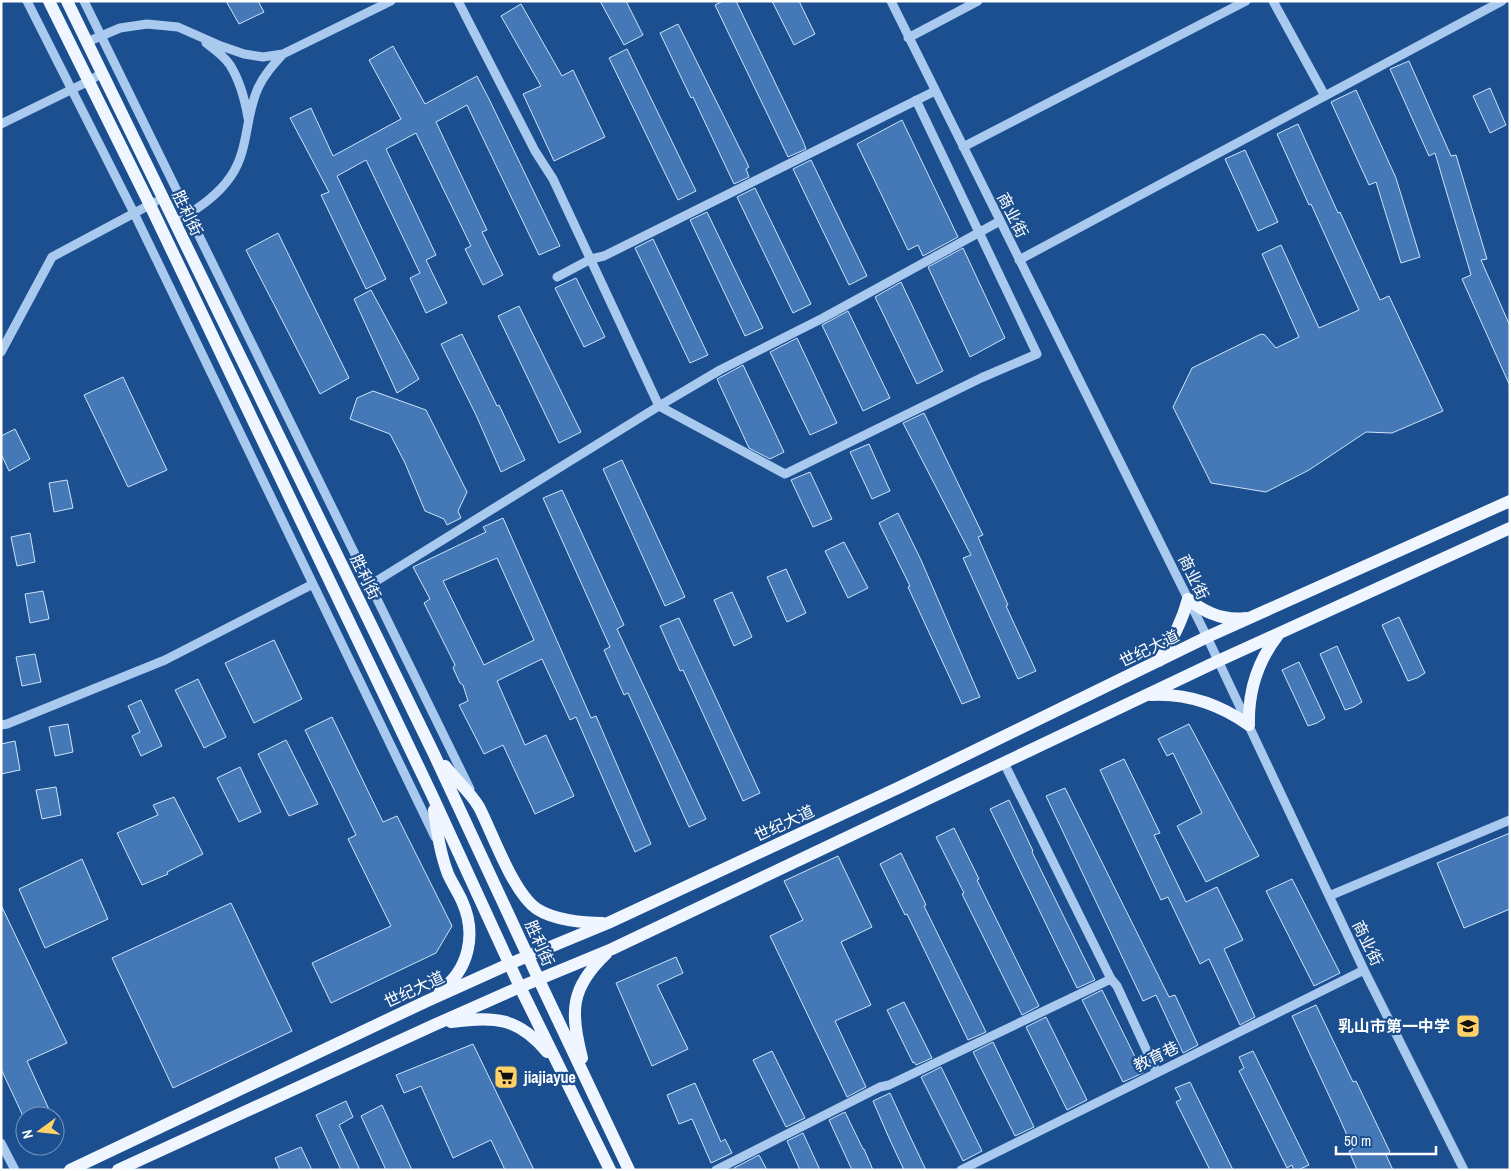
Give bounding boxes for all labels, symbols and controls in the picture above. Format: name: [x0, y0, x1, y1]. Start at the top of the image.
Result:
street label: 胜利街: [168, 187, 208, 239]
street label: 商业街: [992, 189, 1034, 241]
street label: 胜利街: [346, 551, 386, 603]
street label: 商业街: [1174, 551, 1214, 603]
street label: 世纪大道: [1115, 624, 1183, 672]
street label: 世纪大道: [750, 800, 818, 846]
street label: 胜利街: [520, 917, 560, 969]
street label: 商业街: [1348, 917, 1388, 969]
street label: 世纪大道: [380, 966, 448, 1012]
school or university icon: 乳山市第一中学: [1455, 1013, 1481, 1039]
place label: 乳山市第一中学: [1338, 1015, 1450, 1037]
street label: 教育巷: [1130, 1036, 1182, 1076]
supermarket icon: jiajiayue: [493, 1064, 519, 1090]
place label: jiajiayue: [523, 1066, 576, 1088]
north arrow: [15, 1106, 65, 1156]
scale bar: [1336, 1124, 1436, 1156]
text: N: [18, 1128, 37, 1141]
text: 50 m: [1344, 1130, 1371, 1151]

